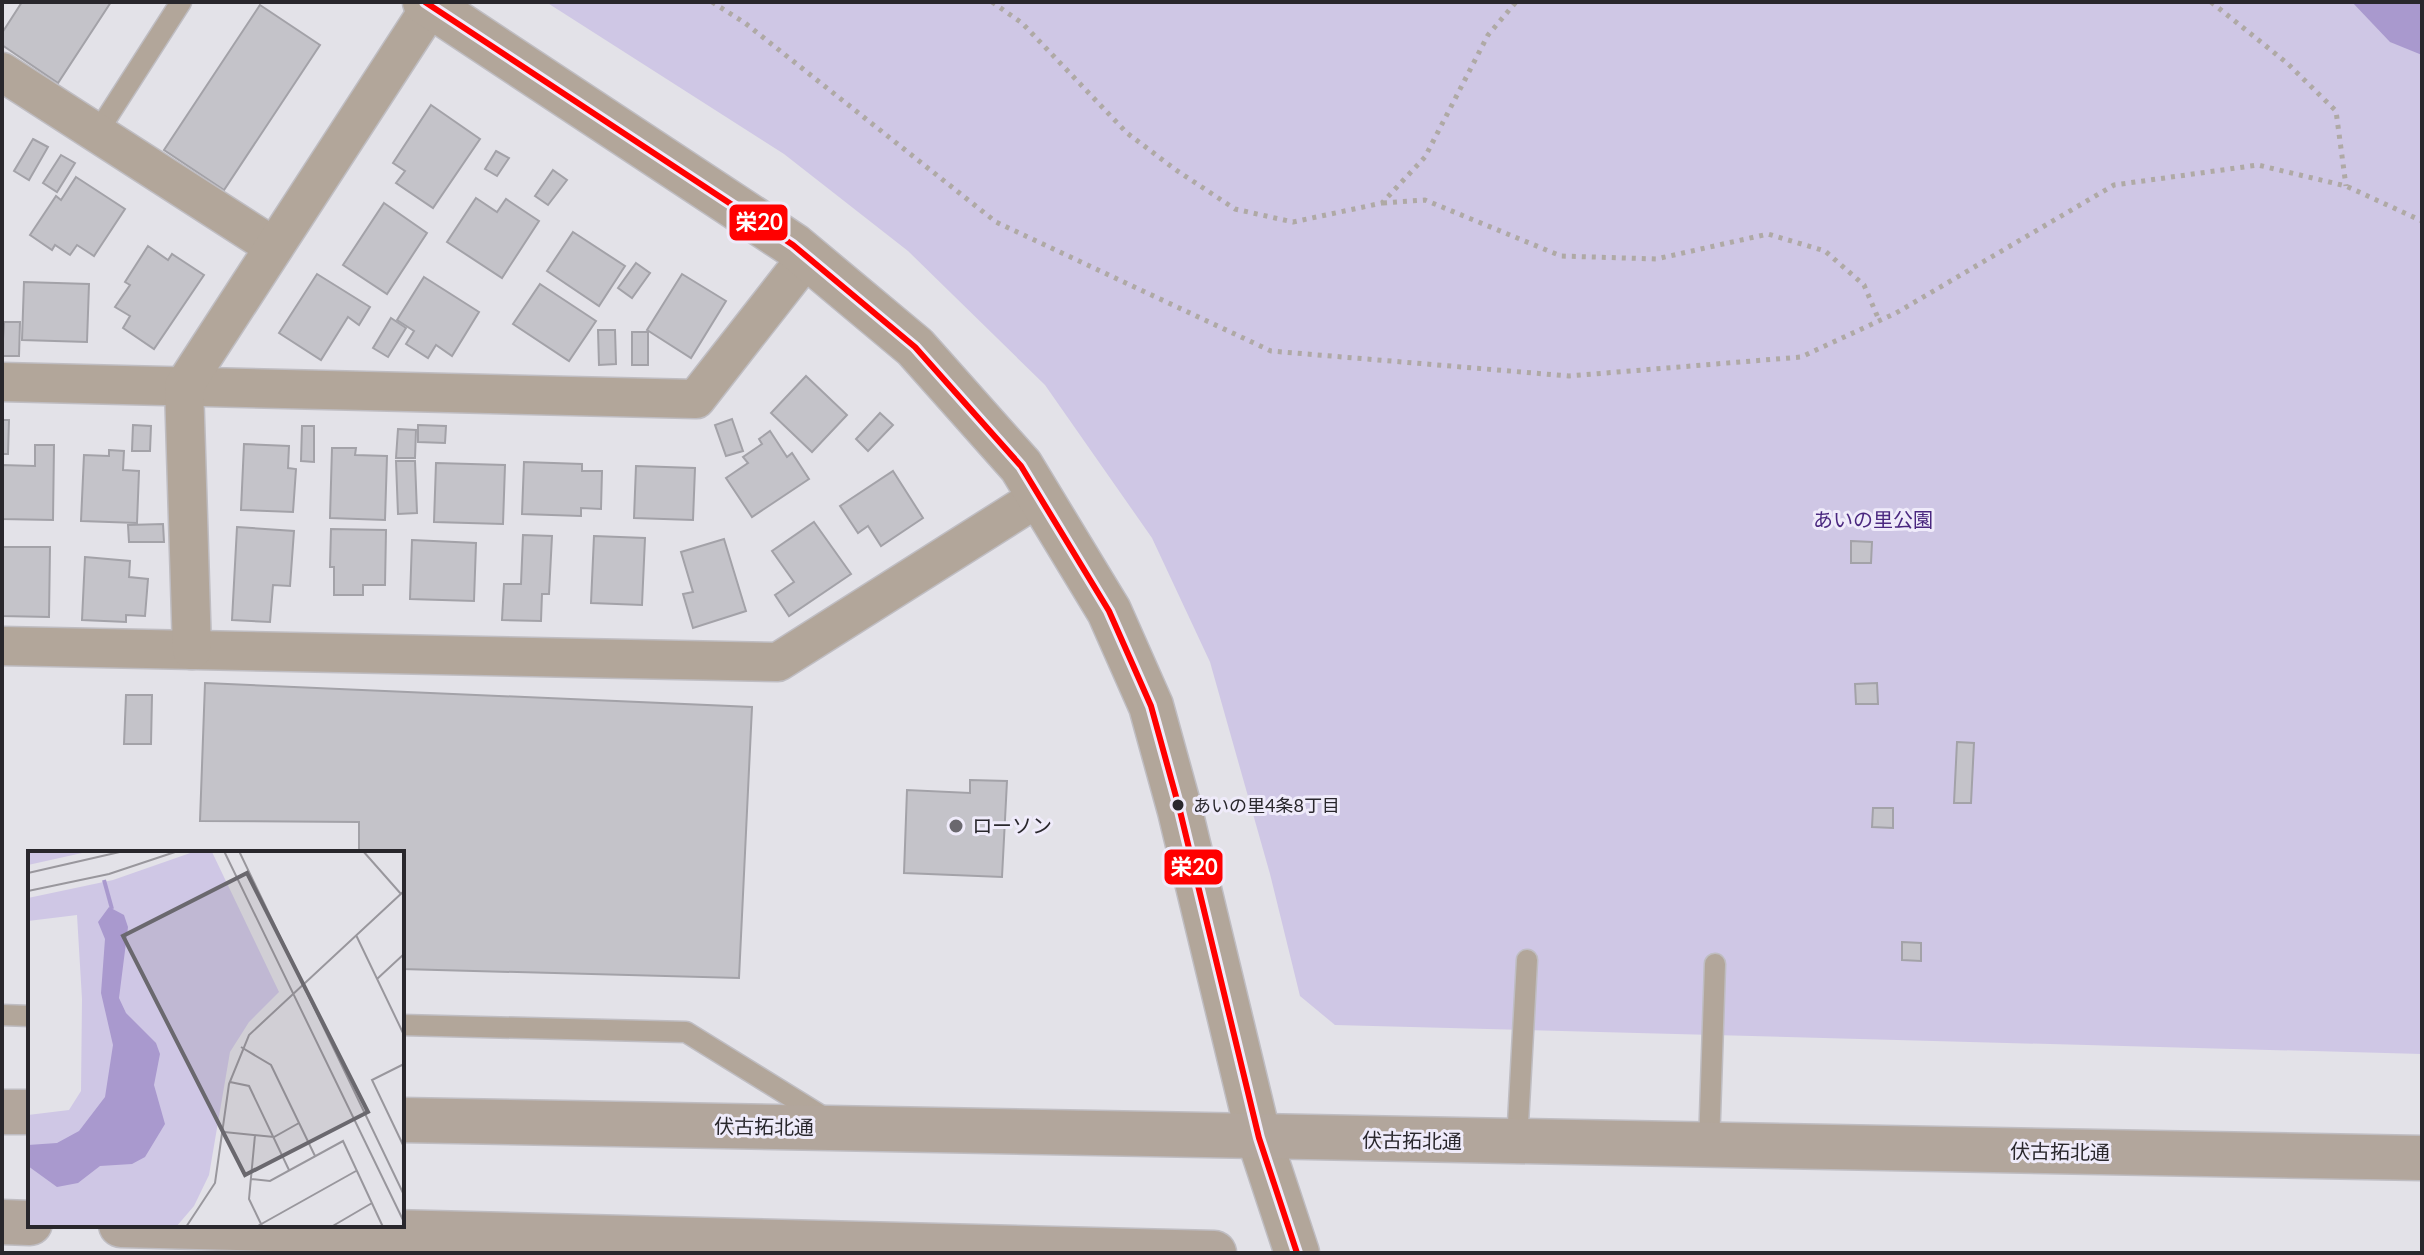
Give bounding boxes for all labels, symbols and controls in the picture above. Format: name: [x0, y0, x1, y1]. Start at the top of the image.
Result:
line badge: 栄20: [728, 203, 789, 242]
text: 栄20: [735, 208, 783, 235]
park label: あいの里公園: [1813, 507, 1933, 531]
place label: あいの里4条8丁目: [1193, 794, 1340, 816]
marker: あいの里4条8丁目: [1170, 797, 1186, 813]
place label: ローソン: [972, 813, 1052, 837]
marker: ローソン: [947, 817, 965, 835]
line badge: 栄20: [1163, 848, 1224, 886]
inset map: [28, 851, 404, 1227]
text: 栄20: [1170, 853, 1218, 880]
street label: 伏古拓北通: [714, 1113, 814, 1139]
street label: 伏古拓北通: [1362, 1127, 1462, 1153]
street label: 伏古拓北通: [2010, 1138, 2110, 1164]

